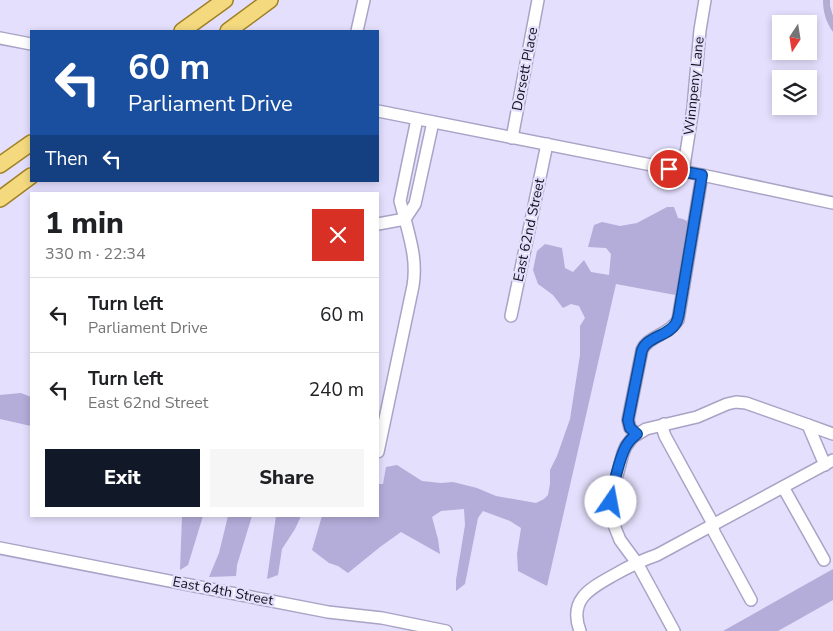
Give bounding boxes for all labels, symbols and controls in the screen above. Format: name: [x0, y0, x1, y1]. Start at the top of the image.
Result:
north arrow: [772, 15, 818, 60]
map controls: [772, 15, 817, 115]
street label: Dorsett Place: [508, 26, 542, 112]
street label: Winnpeny Lane: [679, 36, 709, 136]
text: 60 m: [128, 44, 210, 91]
icon: left: [45, 50, 110, 115]
button: layers: [772, 70, 817, 115]
text: Parliament Drive: [128, 89, 293, 119]
icon: left: [98, 145, 126, 173]
text: Then: [45, 146, 88, 172]
pin: [648, 148, 690, 190]
icon: arrive: [655, 155, 683, 183]
street label: East 62nd Street: [509, 176, 549, 284]
text: 1 min: [45, 203, 124, 244]
button: close: [312, 209, 364, 261]
text: 330 m · 22:34: [45, 243, 146, 265]
text: Turn left: [88, 291, 163, 317]
icon: left: [45, 301, 73, 329]
text: 60 m: [320, 302, 364, 328]
text: Parliament Drive: [88, 317, 208, 339]
text: Turn left: [88, 366, 163, 392]
icon: left: [45, 376, 73, 404]
text: 240 m: [309, 377, 364, 403]
text: East 62nd Street: [88, 392, 208, 414]
button: Exit: [45, 449, 200, 507]
button: Share: [210, 449, 364, 507]
position arrow: [584, 475, 636, 527]
street label: East 64th Street: [171, 572, 275, 610]

